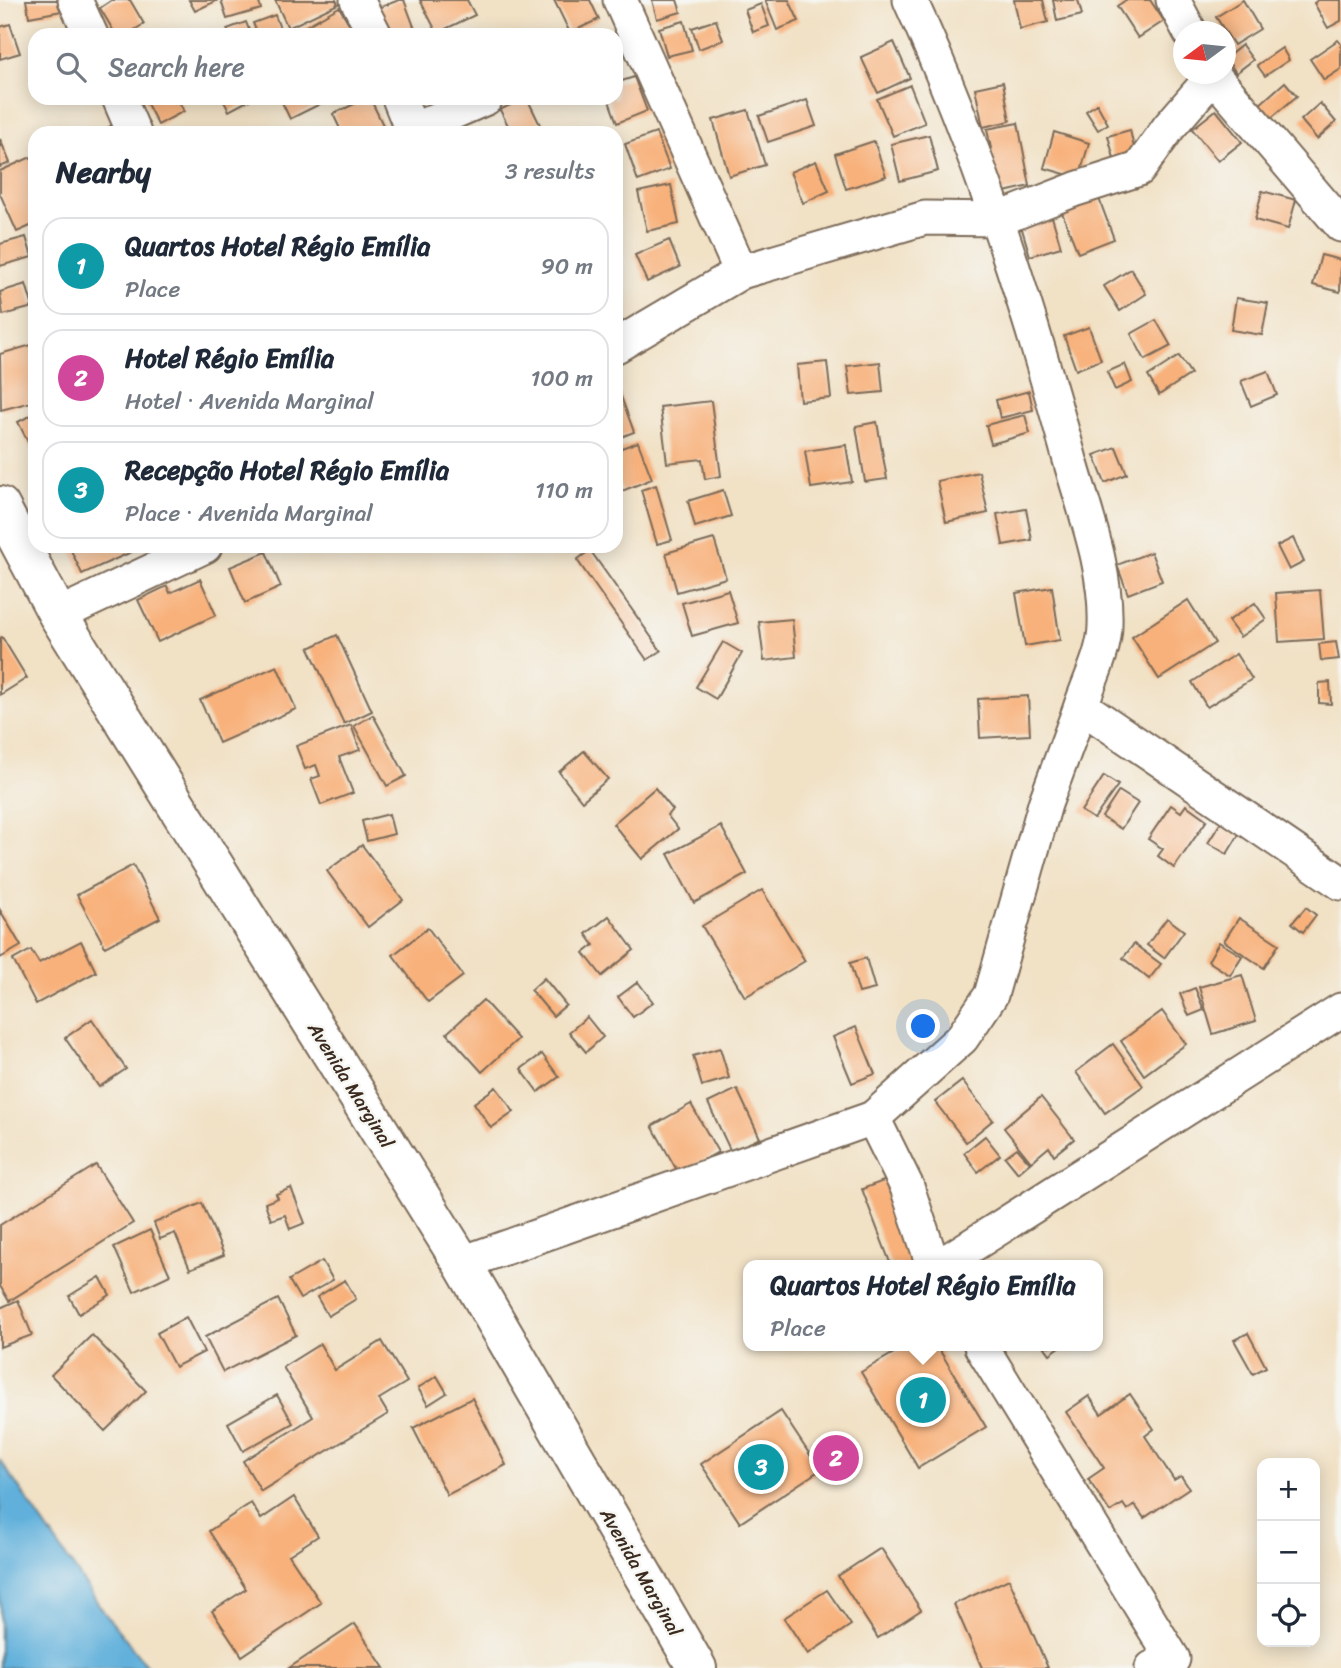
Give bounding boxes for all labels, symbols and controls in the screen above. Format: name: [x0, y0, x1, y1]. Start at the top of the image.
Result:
north arrow: [1173, 21, 1236, 84]
search box: [28, 28, 623, 105]
text: Search here: [108, 44, 245, 90]
icon: search: [52, 48, 90, 86]
text: Nearby: [56, 145, 151, 199]
text: 3 results: [505, 151, 595, 192]
text: Quartos Hotel Régio Emília: [125, 223, 430, 269]
text: 1: [76, 246, 86, 287]
text: 90 m: [541, 246, 593, 287]
text: Place: [125, 269, 180, 310]
text: Hotel Régio Emília: [125, 335, 334, 381]
text: 2: [74, 358, 88, 399]
text: 100 m: [530, 358, 593, 399]
text: Hotel · Avenida Marginal: [125, 381, 374, 422]
text: Recepção Hotel Régio Emília: [125, 447, 449, 493]
text: 3: [75, 470, 87, 511]
text: 110 m: [535, 470, 593, 511]
text: Place · Avenida Marginal: [125, 493, 373, 534]
your location: [906, 1009, 940, 1043]
street label: Avenida Marginal: [298, 1014, 403, 1155]
popup: [743, 1260, 1103, 1351]
text: Quartos Hotel Régio Emília: [770, 1262, 1076, 1308]
text: Place: [770, 1308, 826, 1349]
pin: 1: [900, 1374, 946, 1426]
pin: 2: [813, 1432, 859, 1484]
pin: 3: [738, 1441, 784, 1493]
map controls: [1257, 1458, 1320, 1647]
button: +: [1257, 1458, 1320, 1521]
street label: Avenida Marginal: [590, 1501, 692, 1643]
button: −: [1257, 1521, 1320, 1584]
button: locate: [1257, 1584, 1320, 1647]

